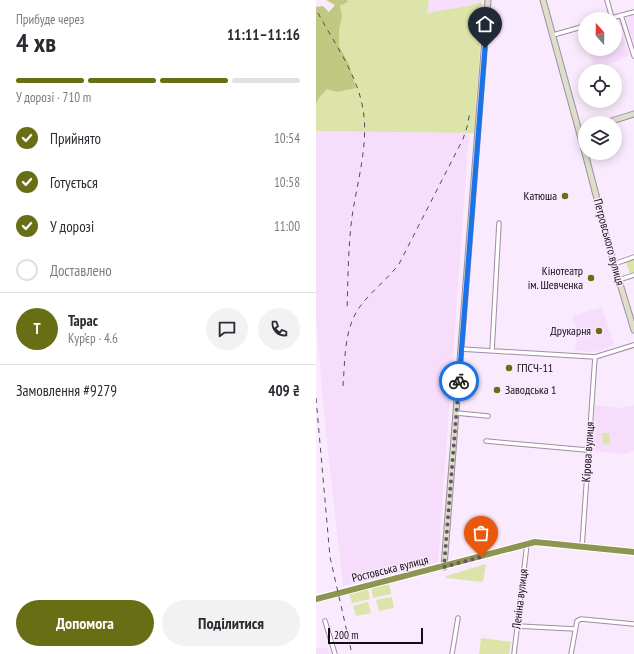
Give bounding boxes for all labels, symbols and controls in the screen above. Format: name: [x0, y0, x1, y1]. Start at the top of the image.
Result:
pin: [468, 7.0, 502, 48]
text: Прибуде через: [16, 11, 84, 28]
north arrow: [578, 12, 622, 56]
map controls: [578, 12, 622, 160]
icon: home: [474, 13, 496, 35]
text: 11:11–11:16: [227, 25, 300, 44]
text: 4 хв: [16, 26, 56, 59]
button: locate: [578, 64, 622, 108]
text: У дорозі · 710 m: [16, 89, 91, 106]
button: layers: [578, 116, 622, 160]
icon: check: [16, 127, 38, 149]
text: Прийнято: [50, 129, 101, 148]
text: 10:54: [274, 130, 300, 147]
icon: check: [16, 171, 38, 193]
text: Готується: [50, 173, 98, 192]
text: 10:58: [274, 174, 300, 191]
place label: Катюша: [524, 188, 557, 203]
marker: Катюша: [560, 191, 570, 201]
street label: Петровського вулиця: [591, 197, 628, 287]
icon: check: [16, 215, 38, 237]
text: У дорозі: [50, 217, 94, 236]
text: 11:00: [274, 218, 300, 235]
text: Доставлено: [50, 261, 112, 280]
place label: Кінотеатр ім. Шевченка: [528, 263, 583, 292]
marker: Кінотеатр ім. Шевченка: [586, 273, 596, 283]
button: chat: [206, 308, 248, 350]
button: phone: [258, 308, 300, 350]
text: Тарас: [68, 311, 98, 330]
text: Т: [33, 319, 41, 338]
place label: Друкарня: [550, 323, 591, 338]
marker: Друкарня: [594, 326, 604, 336]
text: Кур’єр · 4.6: [68, 330, 118, 347]
place label: ГПСЧ-11: [517, 360, 553, 375]
courier: [439, 361, 479, 401]
marker: ГПСЧ-11: [504, 363, 514, 373]
icon: bike: [448, 370, 470, 392]
text: Замовлення #9279: [16, 381, 117, 400]
text: 409 ₴: [268, 381, 300, 400]
place label: Заводська 1: [505, 382, 556, 397]
marker: Заводська 1: [492, 385, 502, 395]
street label: Кірова вулиця: [578, 421, 597, 483]
pin: [464, 516, 498, 557]
icon: bag: [470, 522, 492, 544]
street label: Ростовська вулиця: [350, 552, 430, 585]
street label: Леніна вулиця: [508, 568, 531, 631]
button: Допомога: [16, 600, 154, 646]
button: Поділитися: [162, 600, 300, 646]
scale bar: [328, 626, 423, 645]
text: 200 m: [334, 628, 358, 642]

